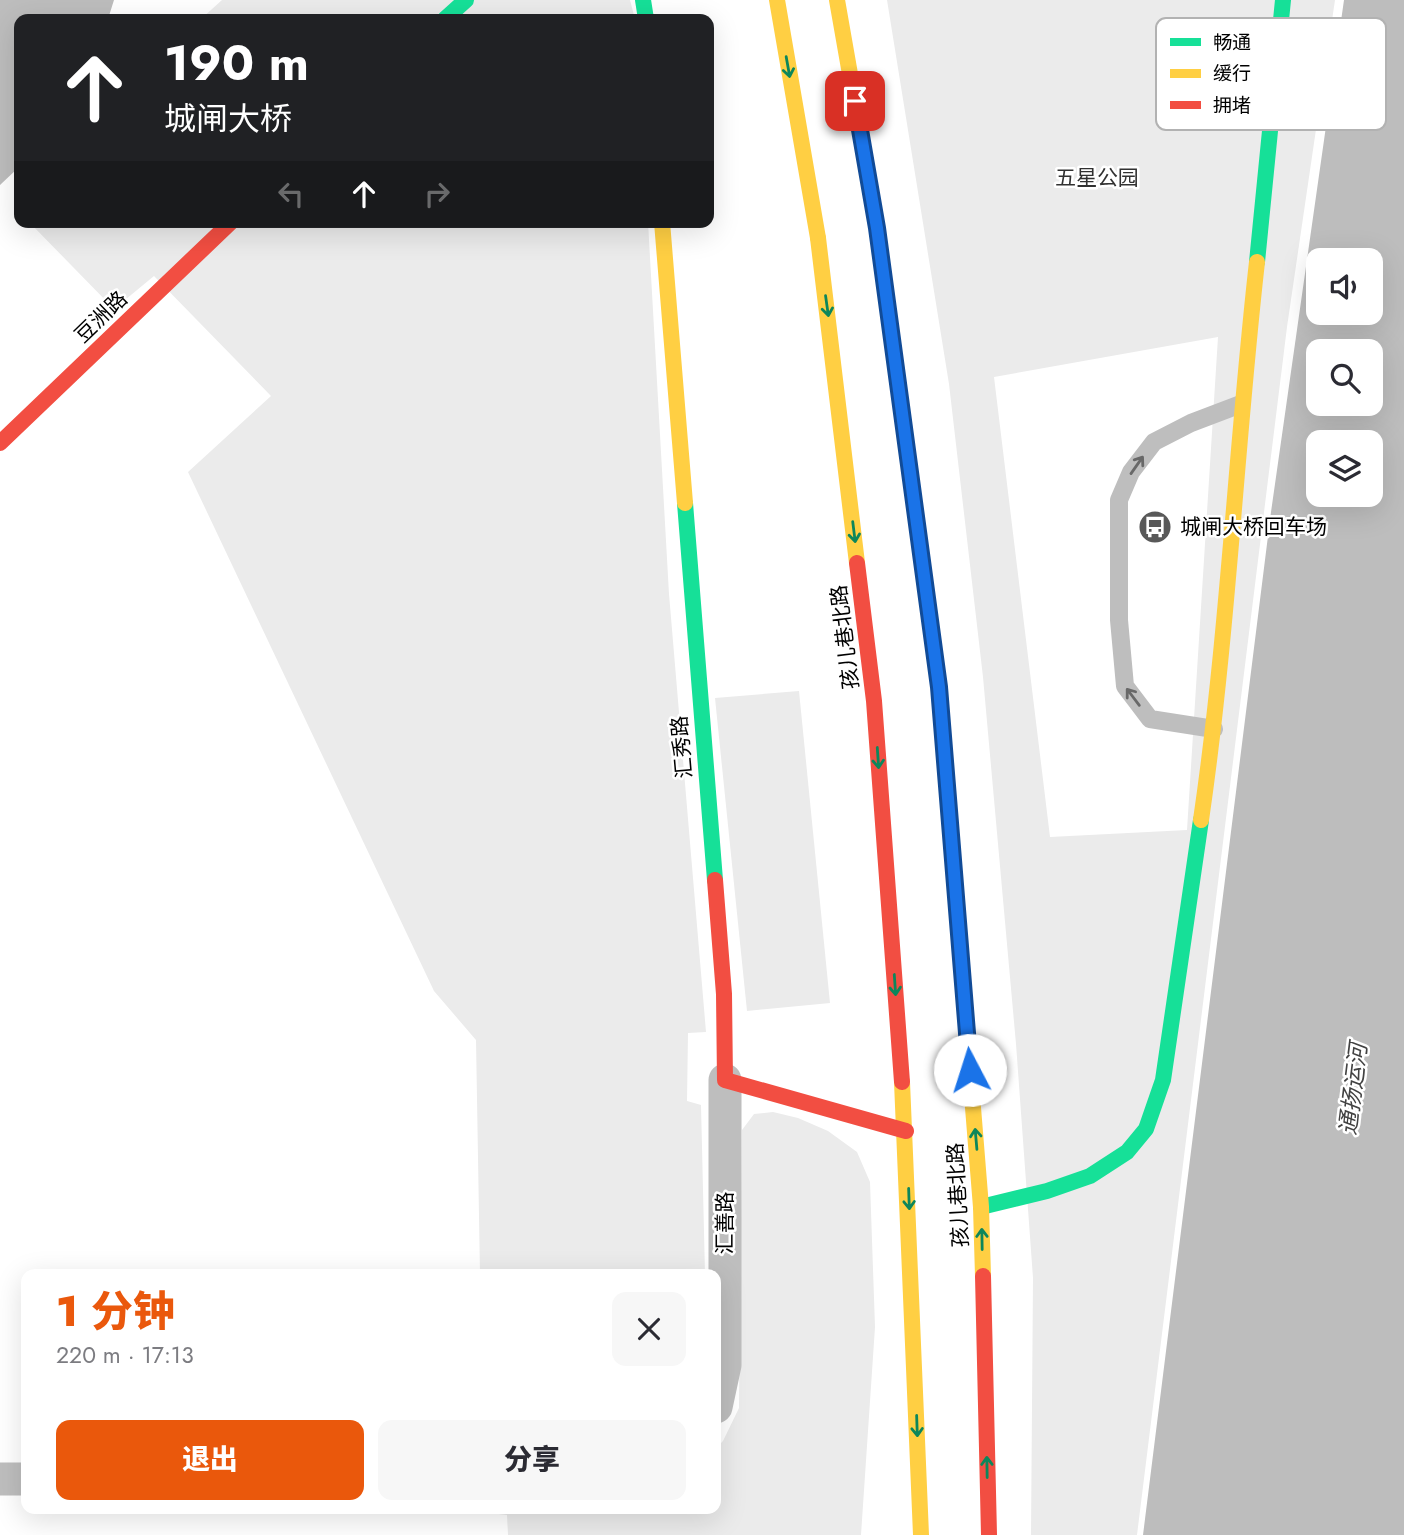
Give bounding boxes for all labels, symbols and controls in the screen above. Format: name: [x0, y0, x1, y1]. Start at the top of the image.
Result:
legend: [1156, 18, 1386, 130]
text: 190 m: [164, 28, 309, 98]
text: 畅通: [1213, 29, 1251, 56]
icon: ahead: [49, 42, 140, 133]
one-way arrow: [782, 55, 795, 78]
text: 缓行: [1213, 60, 1251, 87]
pin: [825, 71, 885, 131]
icon: arrive: [836, 82, 874, 120]
text: 拥堵: [1213, 92, 1251, 119]
text: 城闸大桥: [164, 96, 292, 142]
park label: 五星公园: [1055, 163, 1139, 193]
icon: left: [272, 175, 310, 213]
icon: ahead: [345, 175, 383, 213]
icon: right: [418, 175, 456, 213]
map controls: [1306, 248, 1383, 507]
button: sound: [1306, 248, 1383, 325]
street label: 豆洲路: [68, 284, 134, 350]
one-way arrow: [820, 294, 833, 317]
button: search: [1306, 339, 1383, 416]
button: layers: [1306, 430, 1383, 507]
one-way arrow: [1130, 456, 1144, 475]
bus stop icon: 城闸大桥回车场: [1136, 508, 1174, 546]
place label: 城闸大桥回车场: [1180, 512, 1327, 542]
one-way arrow: [848, 520, 861, 543]
street label: 孩儿巷北路: [824, 583, 866, 691]
one-way arrow: [1125, 688, 1140, 707]
street label: 汇秀路: [664, 714, 700, 780]
one-way arrow: [872, 746, 885, 769]
one-way arrow: [889, 973, 902, 996]
position arrow: [933, 1033, 1007, 1107]
water label: 通扬运河: [1331, 1037, 1376, 1137]
one-way arrow: [969, 1128, 982, 1150]
street label: 孩儿巷北路: [940, 1142, 976, 1248]
one-way arrow: [902, 1187, 915, 1210]
street label: 汇善路: [710, 1192, 740, 1255]
one-way arrow: [976, 1228, 989, 1251]
text: 1 分钟: [56, 1281, 175, 1342]
button: close: [612, 1292, 686, 1366]
text: 220 m · 17:13: [56, 1338, 194, 1372]
one-way arrow: [911, 1415, 924, 1438]
button: 退出: [56, 1420, 364, 1500]
button: 分享: [378, 1420, 686, 1500]
one-way arrow: [981, 1456, 994, 1479]

